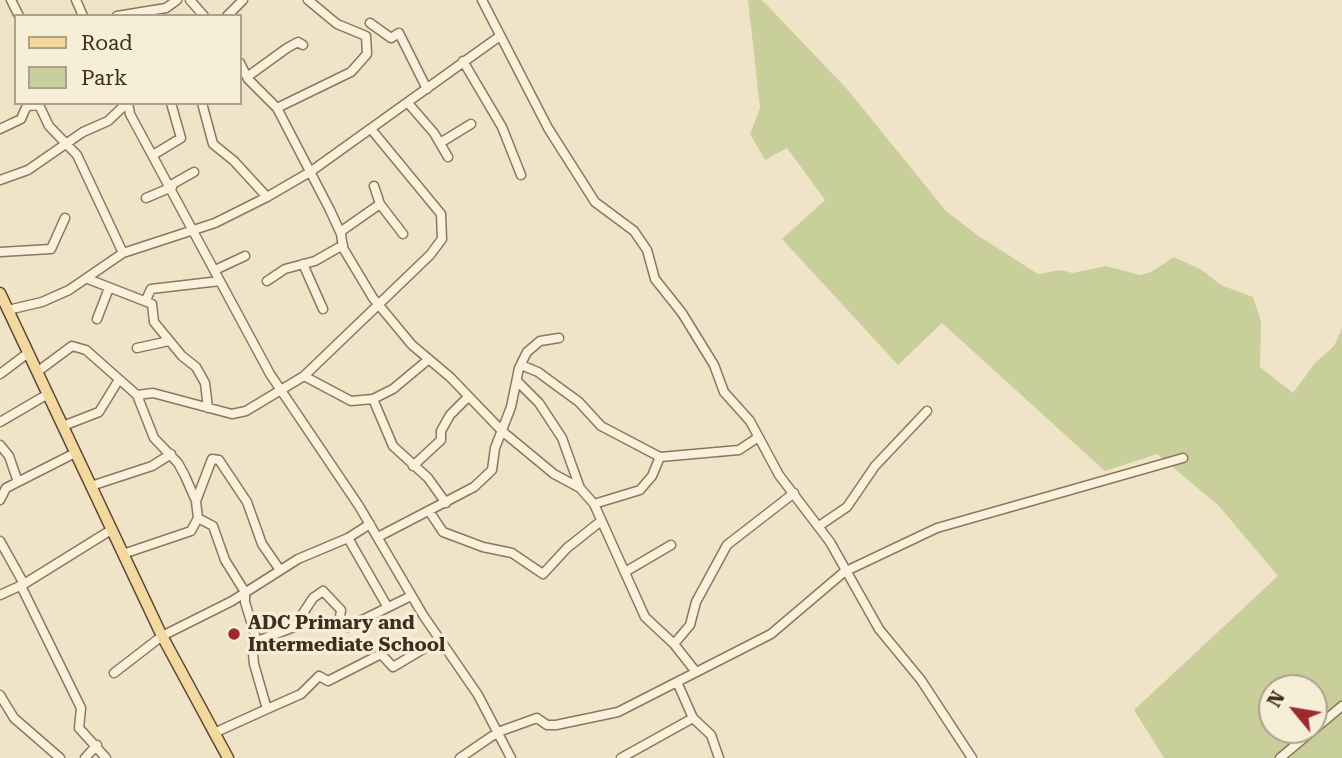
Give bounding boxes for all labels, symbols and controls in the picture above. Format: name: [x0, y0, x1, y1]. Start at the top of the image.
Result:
legend: [14, 14, 242, 105]
text: Road: [81, 31, 133, 55]
text: Park: [81, 66, 127, 90]
place label: ADC Primary and Intermediate School: [248, 612, 445, 656]
marker: ADC Primary and Intermediate School: [226, 626, 242, 642]
north arrow: [1258, 674, 1328, 744]
text: N: [1262, 687, 1290, 711]

